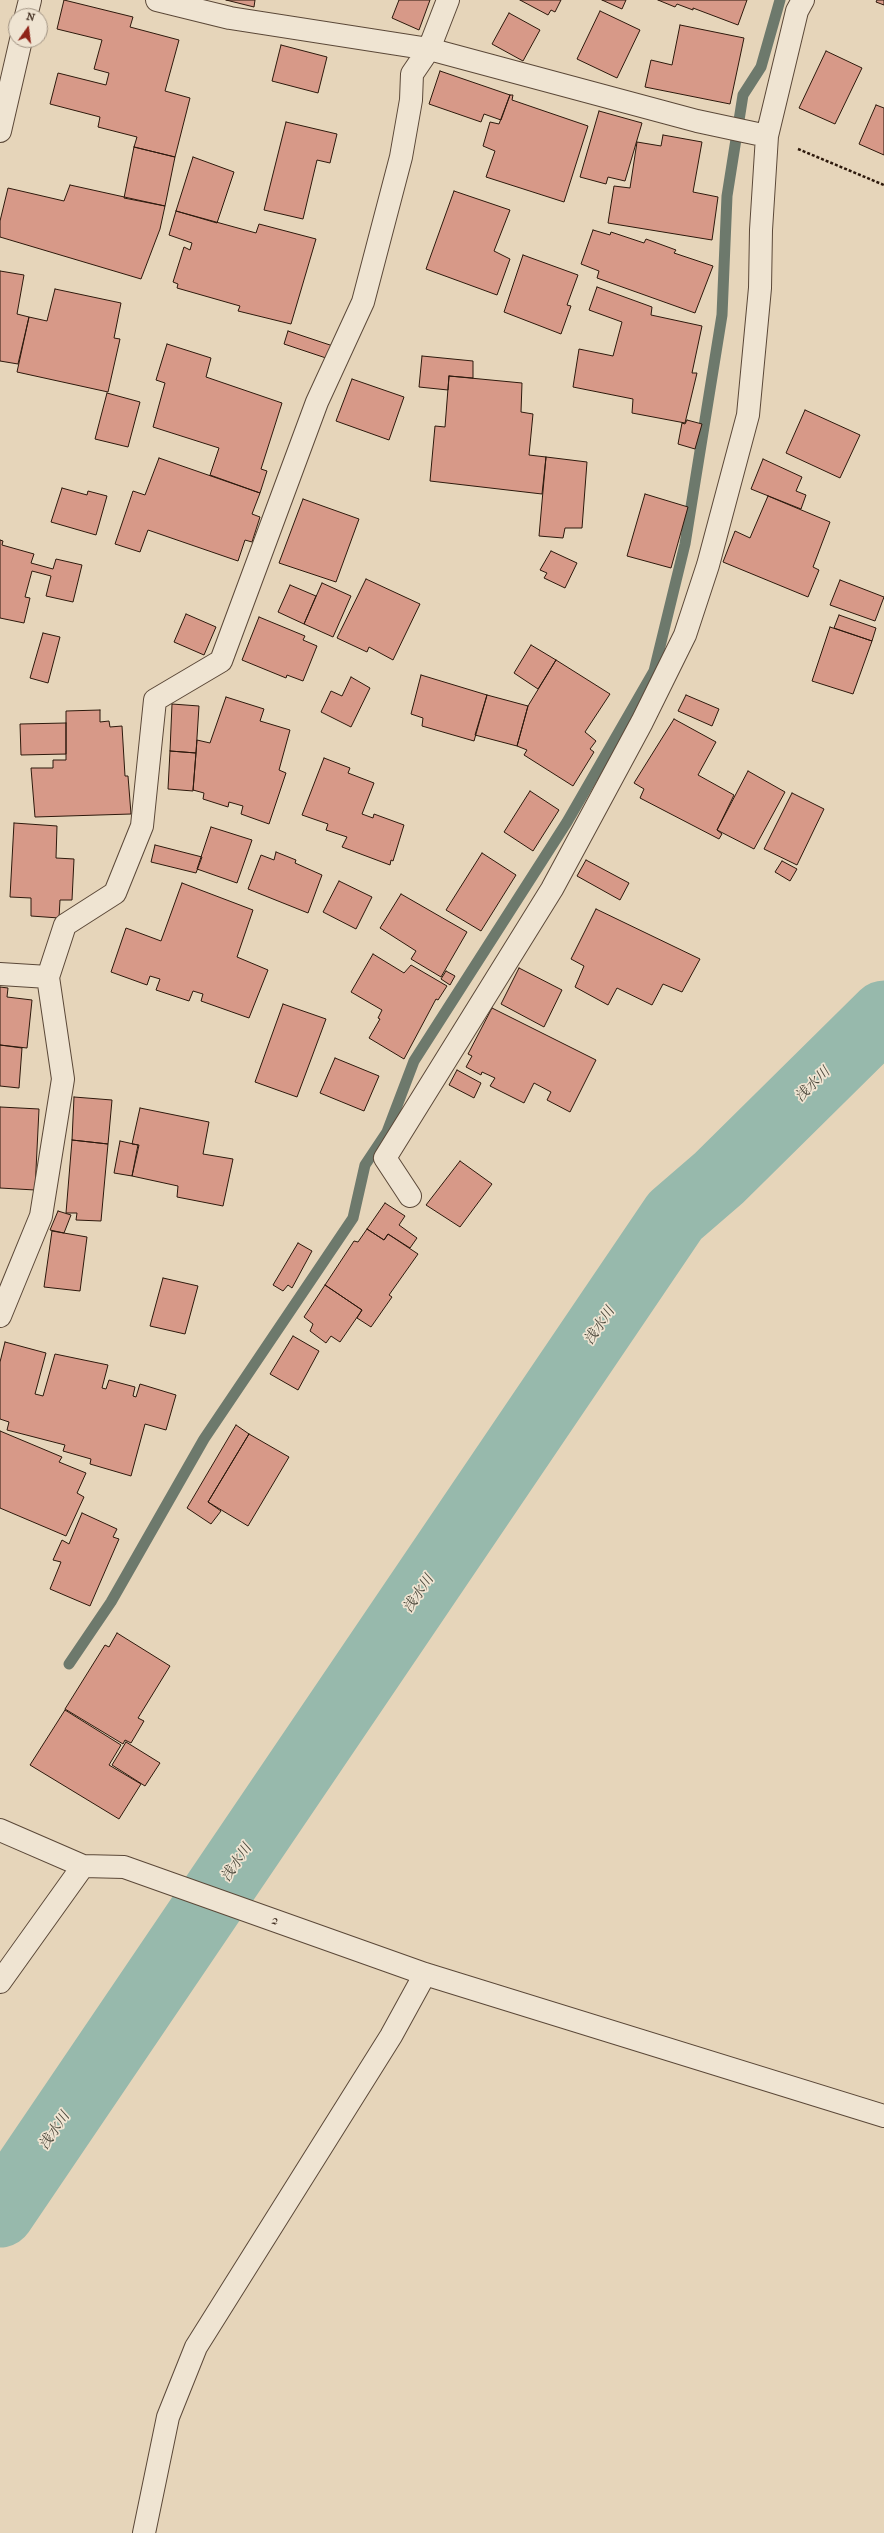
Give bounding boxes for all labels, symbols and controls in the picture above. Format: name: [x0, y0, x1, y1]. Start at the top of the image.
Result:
north arrow: [8, 8, 48, 48]
text: N: [25, 10, 36, 24]
water label: 浅水川: [792, 1064, 834, 1106]
water label: 浅水川: [581, 1304, 619, 1348]
water label: 浅水川: [400, 1572, 438, 1616]
water label: 浅水川: [218, 1841, 256, 1885]
street label: 2: [269, 1913, 281, 1929]
water label: 浅水川: [36, 2109, 74, 2153]

